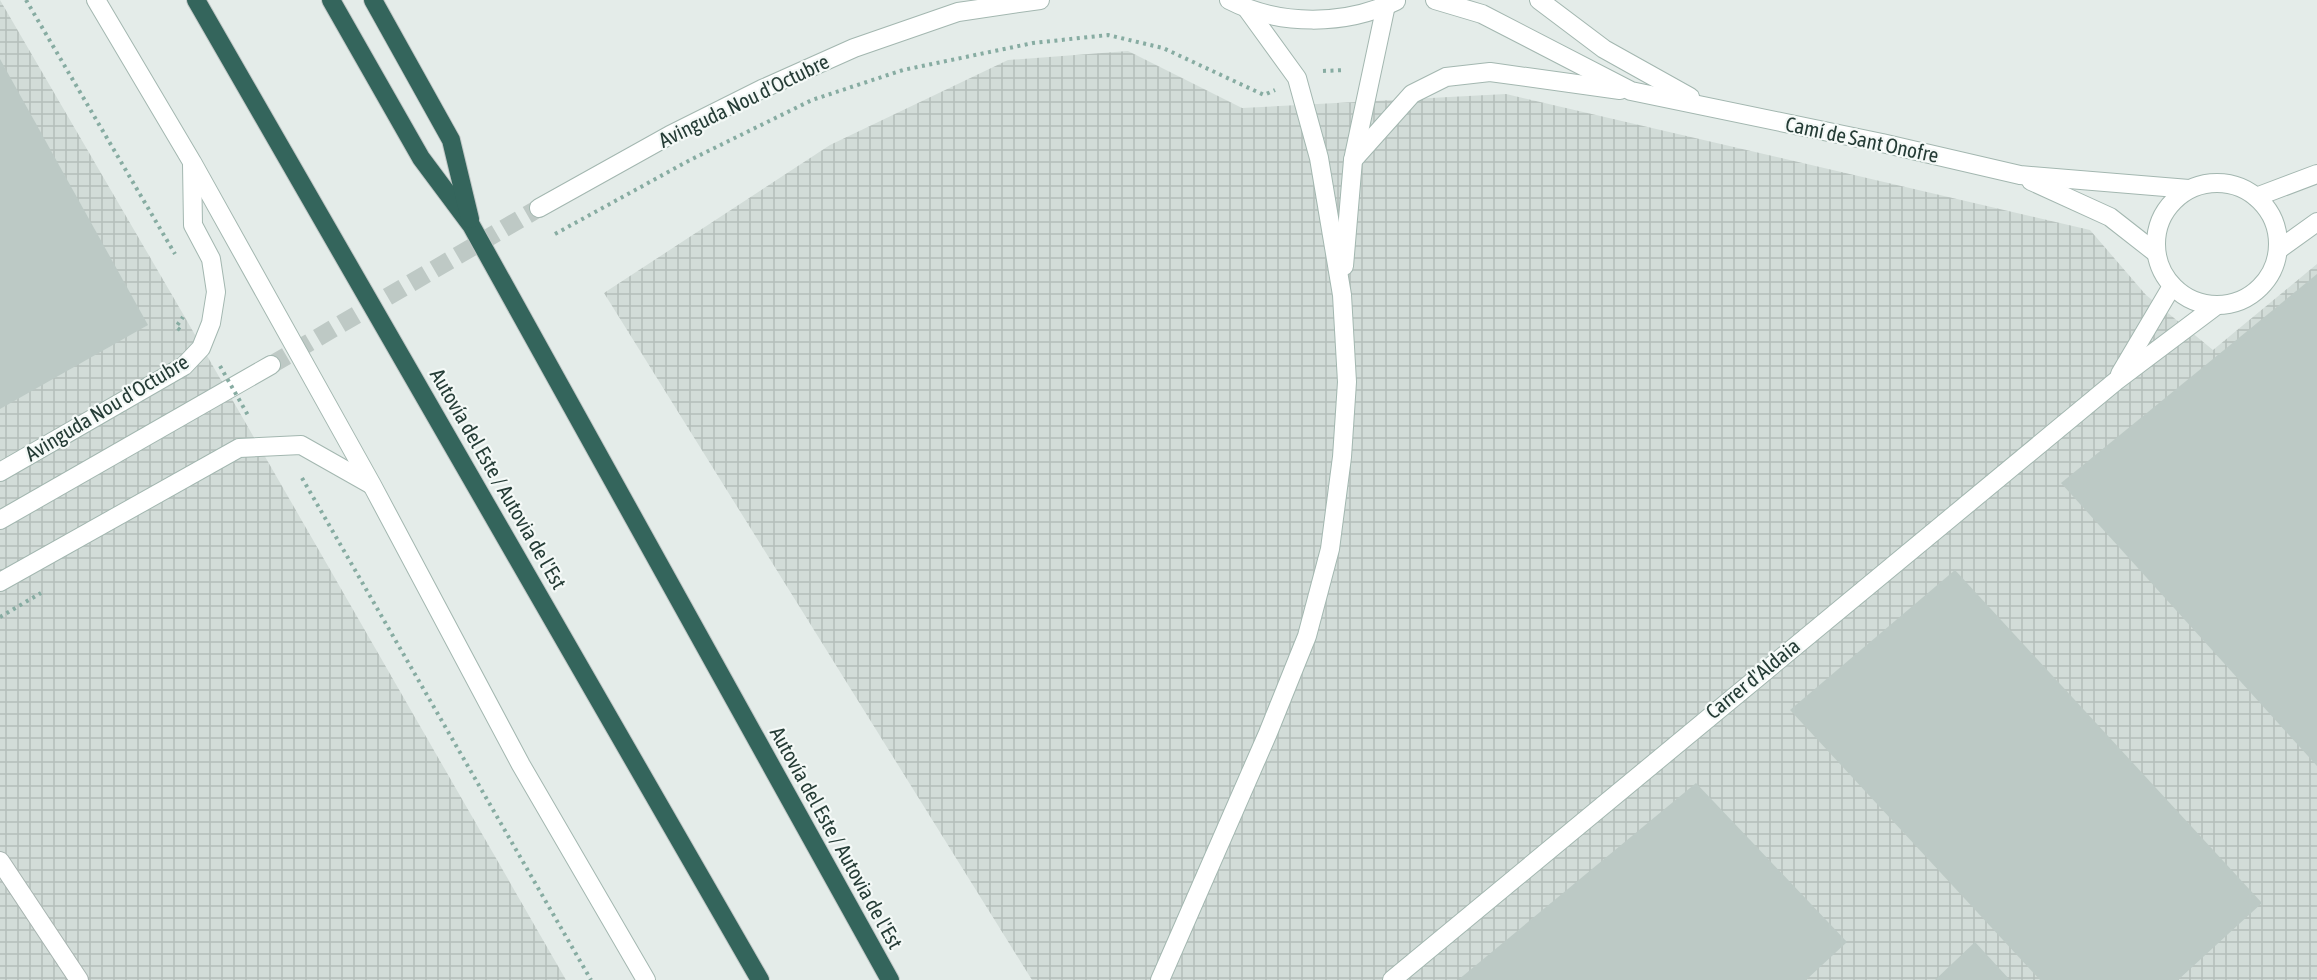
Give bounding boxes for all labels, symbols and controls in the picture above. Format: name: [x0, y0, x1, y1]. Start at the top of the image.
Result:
street label: Avinguda Nou d'Octubre: [655, 48, 833, 152]
street label: Camí de Sant Onofre: [1783, 111, 1941, 167]
street label: Avinguda Nou d'Octubre: [20, 349, 193, 465]
street label: Autovía del Este / Autovia de l'Est: [426, 364, 572, 593]
street label: Carrer d'Aldaia: [1701, 633, 1804, 723]
street label: Autovía del Este / Autovia de l'Est: [766, 722, 908, 953]

